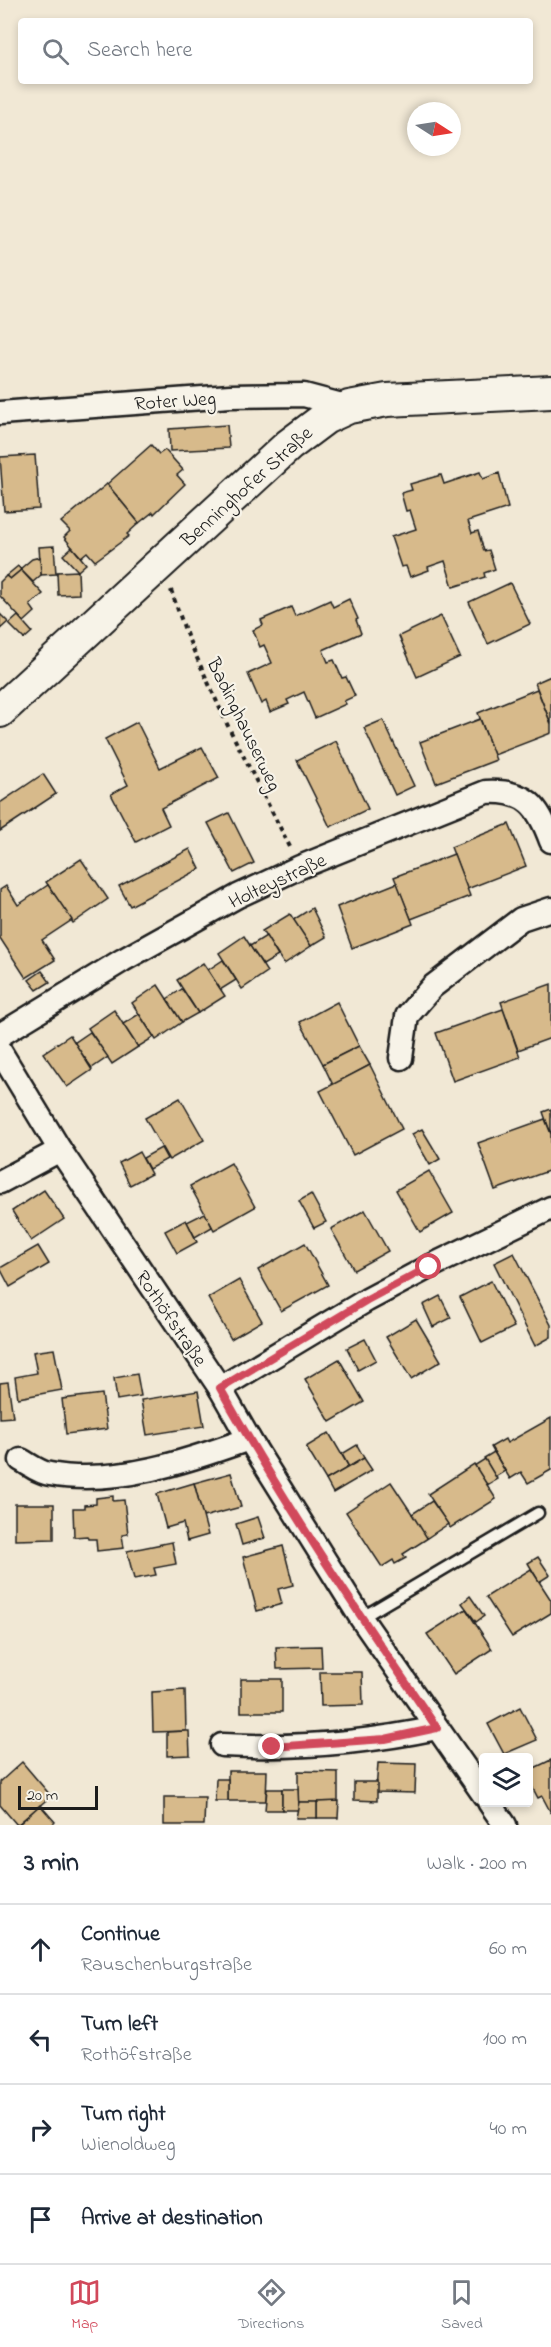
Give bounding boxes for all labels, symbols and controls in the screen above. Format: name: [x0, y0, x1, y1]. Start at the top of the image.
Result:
search box: [18, 18, 533, 84]
icon: search: [39, 35, 72, 68]
text: Search here: [87, 35, 192, 67]
north arrow: [407, 102, 461, 156]
street label: Roter Weg: [133, 385, 217, 421]
street label: Benninghofer Straße: [174, 420, 321, 557]
street label: Badinghauserweg: [197, 653, 288, 797]
street label: Holteystraße: [224, 847, 332, 918]
route start: [415, 1253, 441, 1279]
street label: Rothöfstraße: [127, 1265, 213, 1373]
route end: [258, 1733, 284, 1759]
map controls: [479, 1753, 533, 1807]
button: layers: [479, 1753, 533, 1807]
scale bar: [18, 1783, 98, 1810]
text: 20 m: [27, 1784, 58, 1808]
text: 3 min: [24, 1845, 79, 1883]
text: Walk · 200 m: [427, 1850, 527, 1879]
text: Continue: [81, 1919, 160, 1951]
icon: ahead: [24, 1933, 57, 1966]
text: 60 m: [489, 1935, 527, 1964]
text: Rauschenburgstraße: [81, 1951, 252, 1980]
text: Turn left: [81, 2009, 158, 2041]
icon: left: [24, 2023, 57, 2056]
text: 100 m: [483, 2025, 527, 2054]
text: Rothöfstraße: [81, 2041, 192, 2070]
text: Turn right: [81, 2099, 166, 2131]
icon: right: [24, 2113, 57, 2146]
text: 40 m: [490, 2115, 527, 2144]
text: Wienoldweg: [81, 2131, 175, 2160]
icon: arrive: [24, 2203, 57, 2236]
text: Arrive at destination: [81, 2203, 263, 2235]
tab: Map: [68, 2276, 101, 2336]
tab: Directions: [238, 2276, 304, 2336]
tab: Saved: [441, 2276, 483, 2336]

